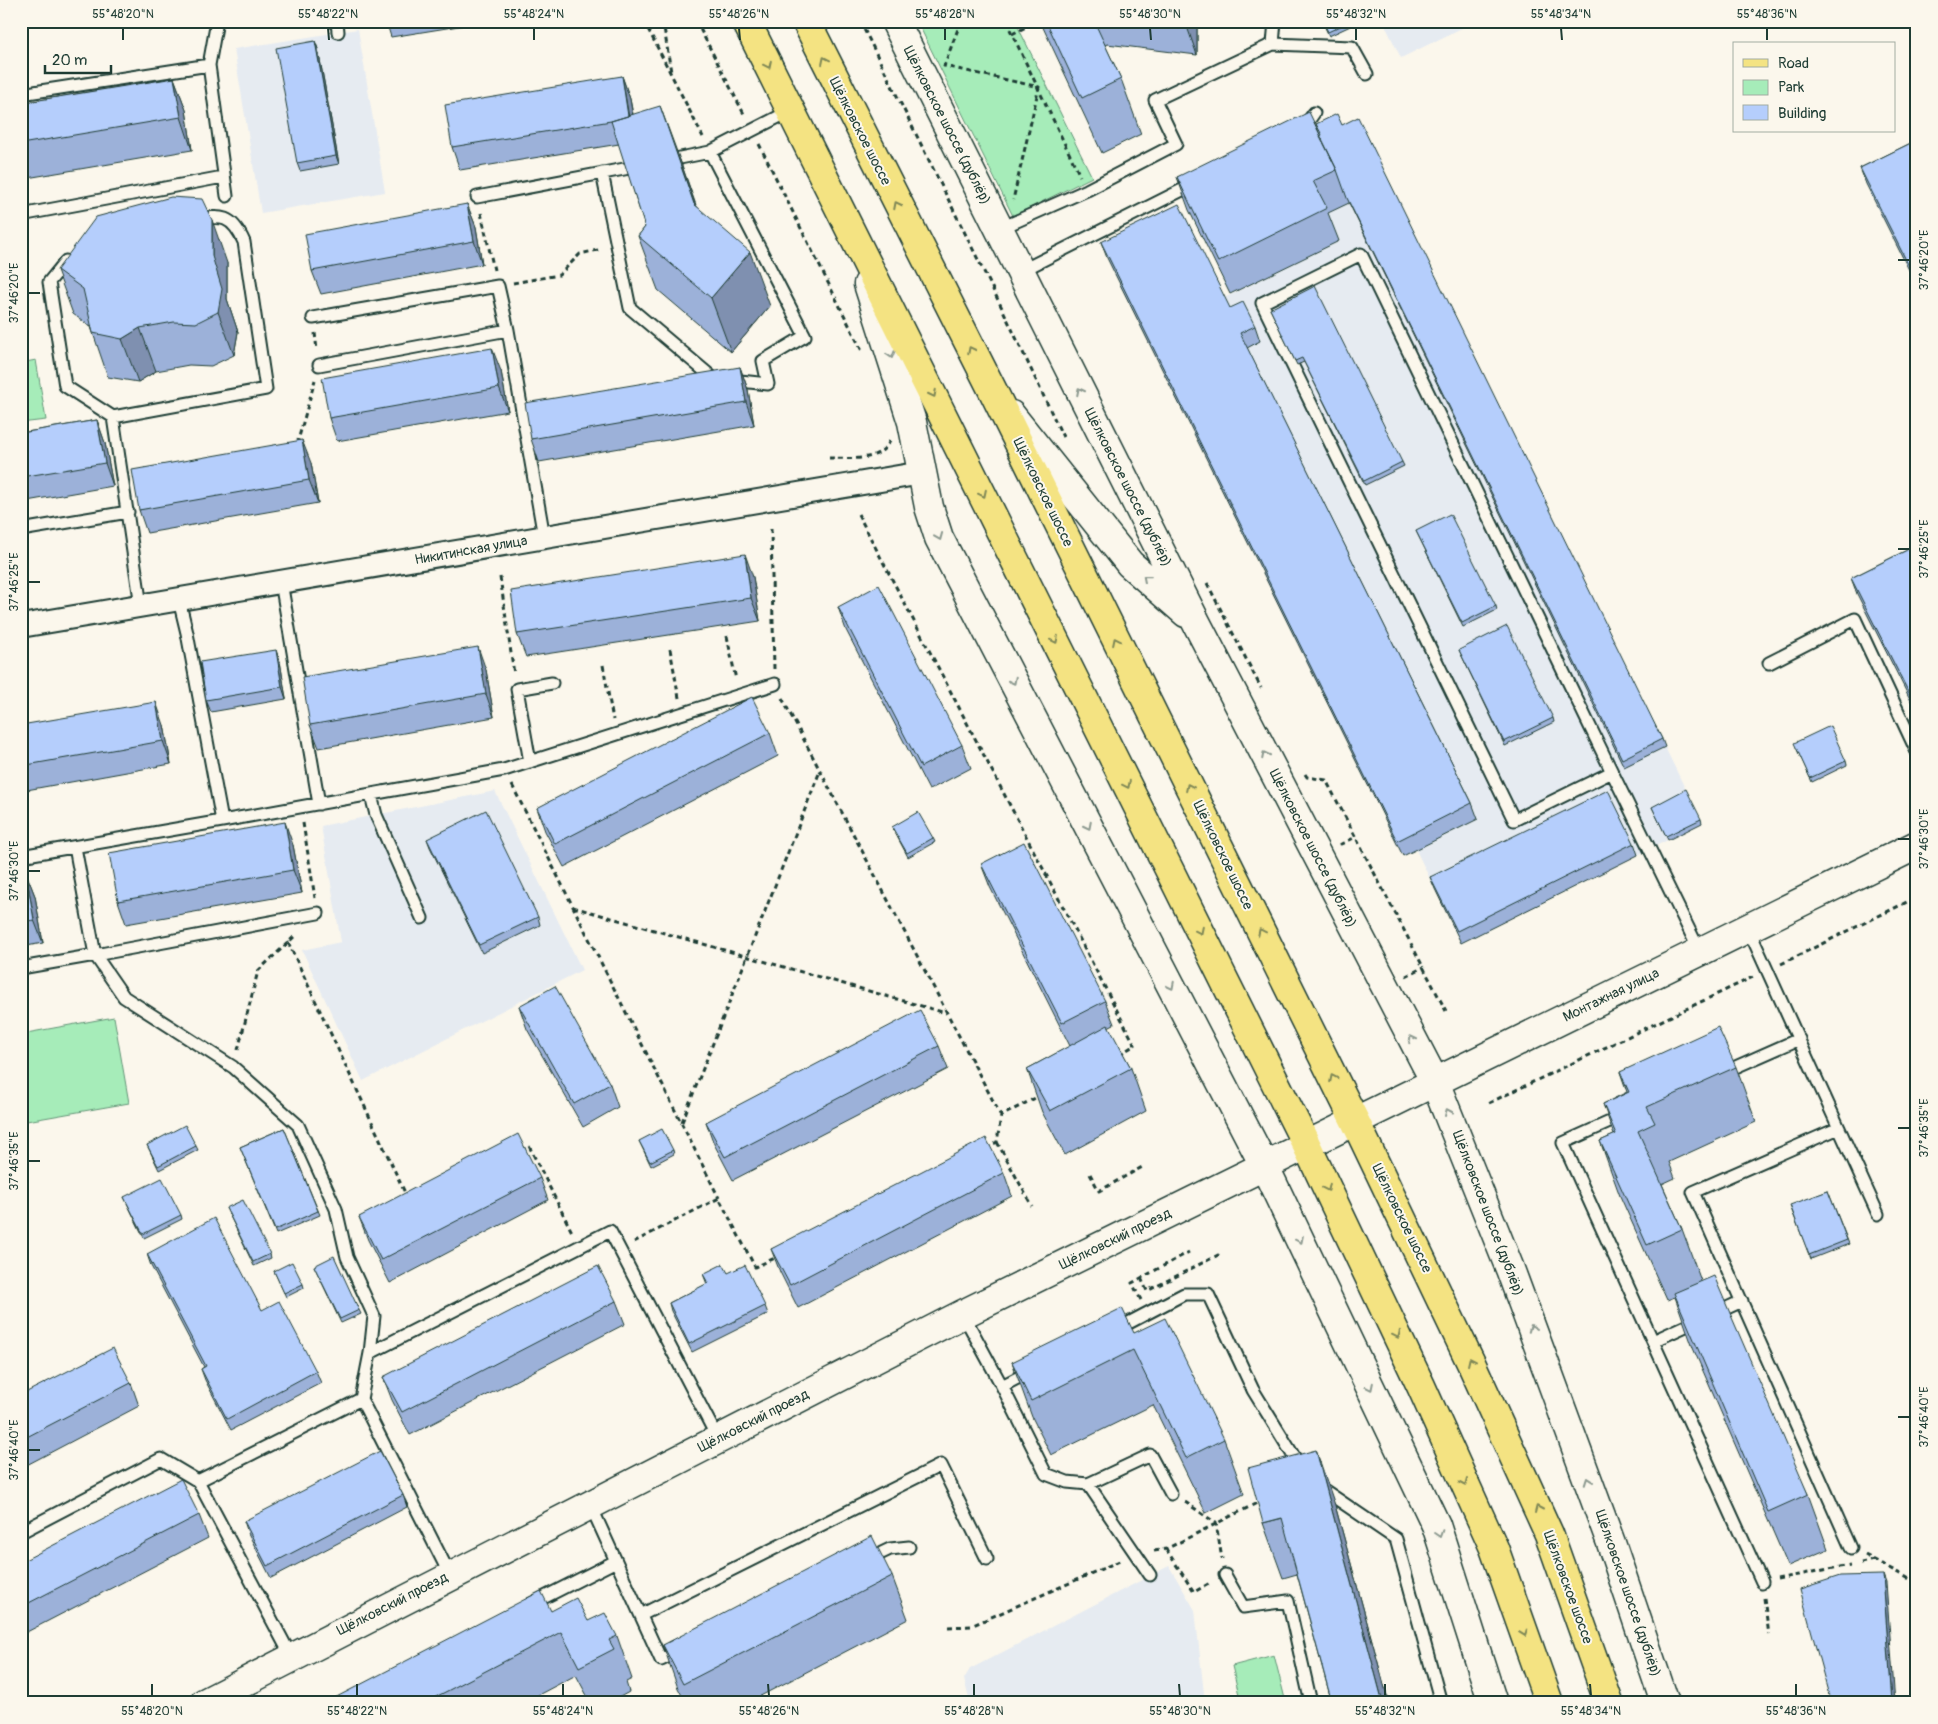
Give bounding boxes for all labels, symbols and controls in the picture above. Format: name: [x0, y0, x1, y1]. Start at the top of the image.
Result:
text: 55°48'20"N: [92, 7, 154, 22]
text: 55°48'22"N: [298, 7, 358, 22]
text: 55°48'24"N: [504, 7, 564, 22]
text: 55°48'26"N: [709, 7, 769, 22]
text: 55°48'28"N: [915, 7, 975, 22]
text: 55°48'30"N: [1119, 7, 1181, 22]
text: 55°48'32"N: [1326, 7, 1386, 22]
text: 55°48'34"N: [1531, 7, 1591, 22]
text: 55°48'36"N: [1737, 7, 1797, 22]
scale bar: [45, 42, 111, 74]
legend: [1733, 42, 1896, 132]
street label: Щёлковское шоссе (дублёр): [900, 43, 994, 207]
text: 20 m: [52, 51, 87, 70]
text: Road: [1778, 54, 1809, 73]
one-way arrow: [821, 56, 831, 65]
one-way arrow: [761, 60, 772, 69]
street label: Щёлковское шоссе: [825, 74, 895, 188]
text: Park: [1778, 78, 1805, 97]
text: Building: [1778, 104, 1826, 123]
one-way arrow: [893, 201, 903, 210]
text: 37°46'20"E: [1917, 230, 1932, 290]
text: 37°46'20"E: [7, 263, 22, 323]
one-way arrow: [967, 346, 977, 355]
one-way arrow: [885, 350, 895, 358]
one-way arrow: [1076, 387, 1086, 396]
one-way arrow: [927, 389, 937, 398]
street label: Щёлковское шоссе (дублёр): [1081, 405, 1175, 569]
street label: Щёлковское шоссе: [1009, 435, 1077, 549]
one-way arrow: [977, 489, 987, 498]
text: 37°46'25"E: [1917, 520, 1932, 578]
street label: Никитинская улица: [413, 532, 529, 568]
one-way arrow: [933, 532, 944, 541]
text: 37°46'25"E: [7, 553, 22, 611]
one-way arrow: [1143, 575, 1152, 584]
one-way arrow: [1049, 635, 1059, 644]
one-way arrow: [1112, 637, 1123, 646]
one-way arrow: [1007, 676, 1017, 685]
one-way arrow: [1261, 751, 1271, 760]
street label: Щёлковское шоссе (дублёр): [1266, 766, 1360, 930]
one-way arrow: [1121, 780, 1131, 789]
one-way arrow: [1185, 783, 1195, 792]
street label: Щёлковское шоссе: [1189, 798, 1257, 912]
text: 37°46'30"E: [1917, 809, 1932, 869]
one-way arrow: [1082, 820, 1092, 829]
text: 37°46'30"E: [7, 841, 22, 901]
one-way arrow: [1194, 926, 1204, 935]
one-way arrow: [1257, 928, 1267, 937]
street label: Монтажная улица: [1560, 964, 1662, 1026]
one-way arrow: [1165, 980, 1175, 989]
one-way arrow: [1408, 1035, 1418, 1044]
one-way arrow: [1329, 1074, 1339, 1083]
text: 37°46'35"E: [1917, 1099, 1932, 1157]
one-way arrow: [1443, 1108, 1454, 1117]
street label: Щёлковское шоссе (дублёр): [1449, 1128, 1527, 1298]
text: 37°46'35"E: [7, 1132, 22, 1190]
street label: Щёлковское шоссе: [1368, 1161, 1436, 1275]
one-way arrow: [1320, 1183, 1331, 1192]
street label: Щёлковский проезд: [1056, 1204, 1174, 1274]
one-way arrow: [1294, 1235, 1304, 1244]
one-way arrow: [1528, 1324, 1538, 1333]
one-way arrow: [1391, 1330, 1401, 1339]
one-way arrow: [1467, 1357, 1477, 1366]
one-way arrow: [1364, 1382, 1375, 1391]
street label: Щёлковский проезд: [695, 1385, 812, 1456]
text: 37°46'40"E: [1917, 1387, 1932, 1447]
text: 37°46'40"E: [7, 1420, 22, 1480]
one-way arrow: [1584, 1477, 1594, 1485]
one-way arrow: [1458, 1478, 1469, 1487]
one-way arrow: [1533, 1505, 1544, 1514]
street label: Щёлковское шоссе (дублёр): [1591, 1507, 1665, 1679]
street label: Щёлковское шоссе: [1540, 1528, 1596, 1646]
one-way arrow: [1434, 1529, 1444, 1538]
street label: Щёлковский проезд: [334, 1568, 451, 1639]
one-way arrow: [1518, 1629, 1528, 1637]
text: 55°48'20"N: [121, 1704, 183, 1719]
text: 55°48'22"N: [327, 1704, 387, 1719]
text: 55°48'24"N: [533, 1704, 593, 1719]
text: 55°48'26"N: [739, 1704, 799, 1719]
text: 55°48'28"N: [944, 1704, 1004, 1719]
text: 55°48'30"N: [1149, 1704, 1211, 1719]
text: 55°48'32"N: [1355, 1704, 1415, 1719]
text: 55°48'34"N: [1561, 1704, 1621, 1719]
text: 55°48'36"N: [1766, 1704, 1826, 1719]

